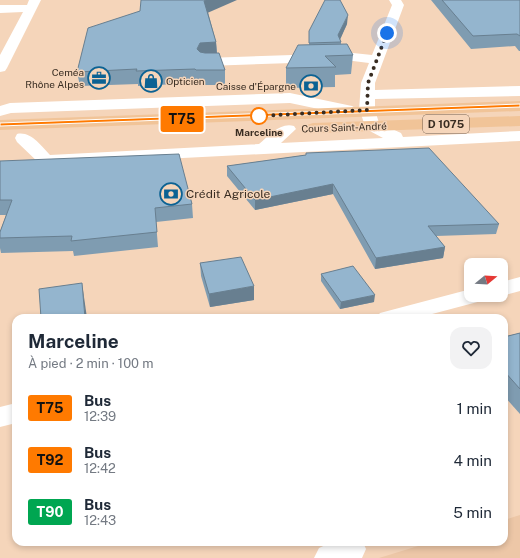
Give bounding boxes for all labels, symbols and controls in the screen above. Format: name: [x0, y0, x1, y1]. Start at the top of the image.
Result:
your location: [377, 23, 397, 43]
office icon: Ceméa Rhône Alpes: [86, 65, 112, 91]
place label: Ceméa Rhône Alpes: [25, 66, 84, 90]
shop icon: Opticien: [138, 68, 164, 94]
bank icon: Caisse d'Épargne: [298, 73, 324, 99]
place label: Opticien: [166, 75, 205, 87]
place label: Caisse d'Épargne: [216, 80, 296, 92]
line badge: T75: [159, 106, 205, 132]
marker: Marceline: [250, 107, 268, 125]
text: T75: [169, 111, 195, 127]
road number: D 1075: [423, 115, 469, 133]
street label: Cours Saint-André: [301, 119, 387, 134]
place label: Marceline: [235, 126, 283, 138]
bank icon: Crédit Agricole: [158, 181, 184, 207]
place label: Crédit Agricole: [186, 187, 271, 201]
north arrow: [464, 258, 508, 302]
map controls: [464, 258, 508, 302]
button: heart: [450, 327, 492, 369]
text: Marceline: [28, 330, 119, 352]
text: À pied · 2 min · 100 m: [28, 356, 153, 371]
text: Bus: [84, 392, 111, 409]
text: T75: [37, 400, 63, 416]
text: 1 min: [457, 400, 492, 417]
text: 12:39: [84, 409, 116, 424]
text: Bus: [84, 444, 111, 461]
text: T92: [37, 452, 63, 468]
text: 4 min: [453, 452, 492, 469]
text: 12:42: [84, 461, 116, 476]
text: Bus: [84, 496, 111, 513]
text: T90: [37, 504, 63, 520]
text: 5 min: [453, 504, 492, 521]
text: 12:43: [84, 513, 116, 528]

